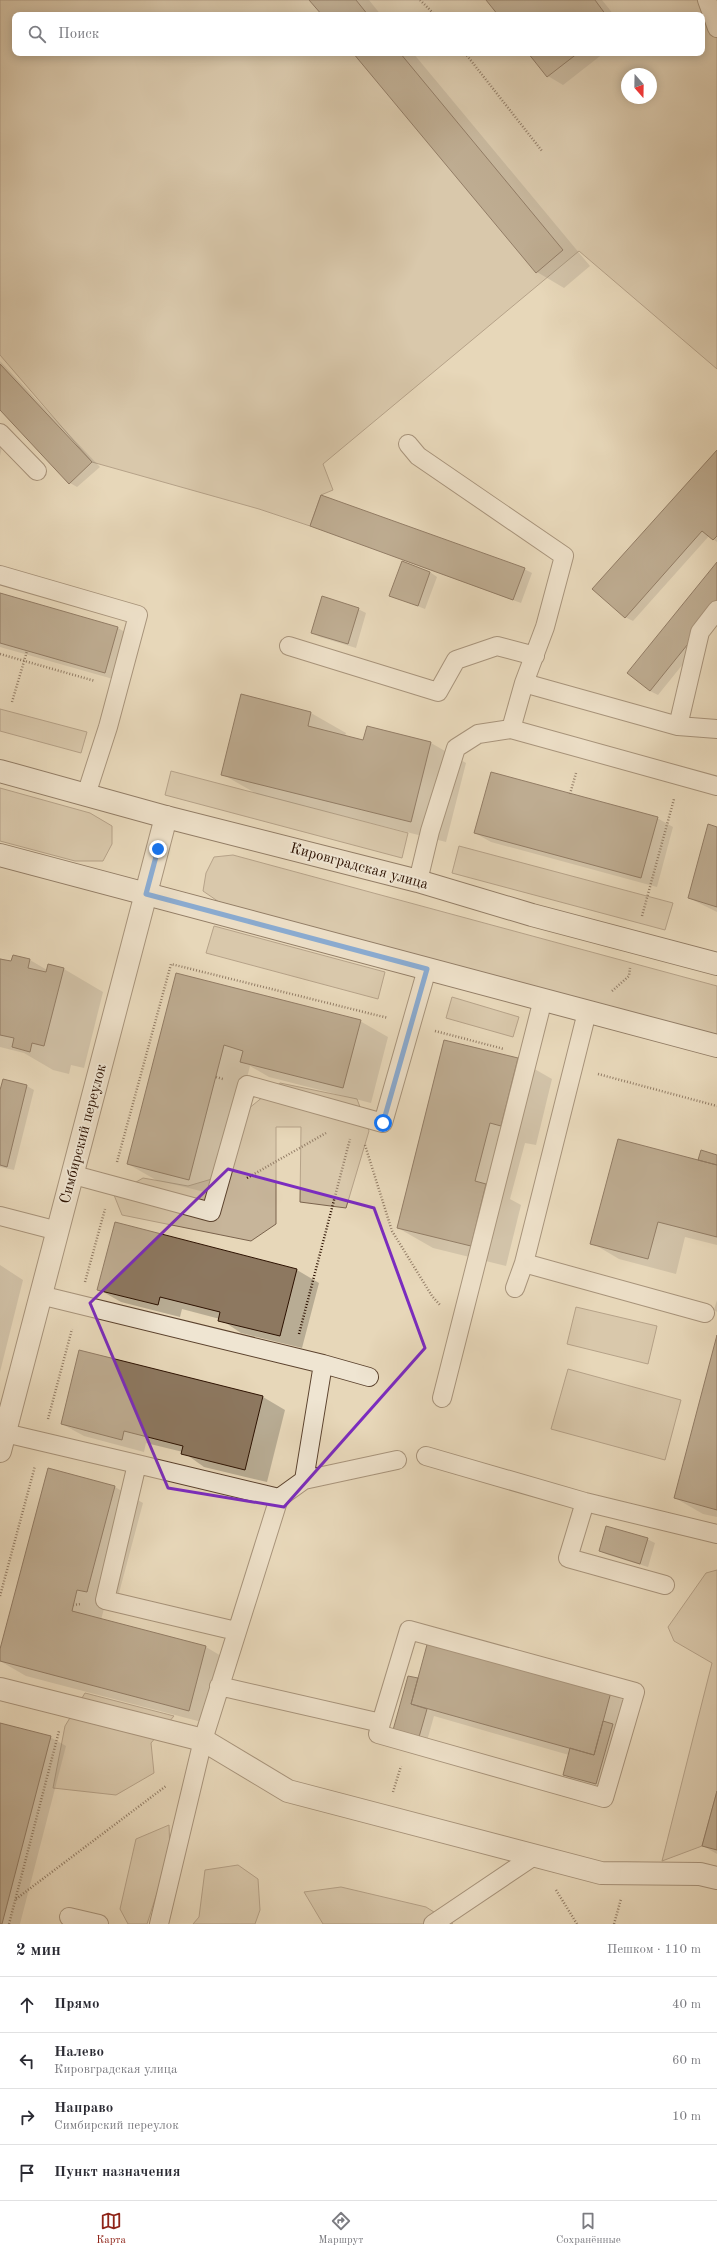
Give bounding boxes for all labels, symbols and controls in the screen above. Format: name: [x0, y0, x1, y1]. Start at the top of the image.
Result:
search box: [12, 12, 705, 56]
icon: search: [26, 23, 48, 45]
text: Поиск: [58, 27, 99, 42]
north arrow: [621, 68, 657, 104]
route end: [149, 840, 167, 858]
street label: Кировградская улица: [288, 841, 430, 893]
street label: Симбирский переулок: [58, 1062, 110, 1205]
route start: [374, 1114, 392, 1132]
text: 2 мин: [16, 1942, 61, 1959]
text: Пешком · 110 m: [607, 1943, 701, 1956]
icon: ahead: [16, 1994, 38, 2016]
text: Прямо: [54, 1997, 100, 2012]
text: 40 m: [672, 1998, 701, 2011]
text: Налево: [54, 2045, 104, 2060]
icon: left: [16, 2050, 38, 2072]
text: 60 m: [672, 2054, 701, 2067]
text: Кировградская улица: [54, 2063, 177, 2076]
text: Направо: [54, 2101, 113, 2116]
icon: right: [16, 2106, 38, 2128]
text: 10 m: [672, 2110, 701, 2123]
text: Симбирский переулок: [54, 2119, 179, 2132]
icon: arrive: [16, 2162, 38, 2184]
text: Пункт назначения: [54, 2165, 181, 2180]
tab: Карта: [96, 2210, 126, 2248]
tab: Маршрут: [318, 2210, 364, 2248]
tab: Сохранённые: [556, 2210, 621, 2248]

